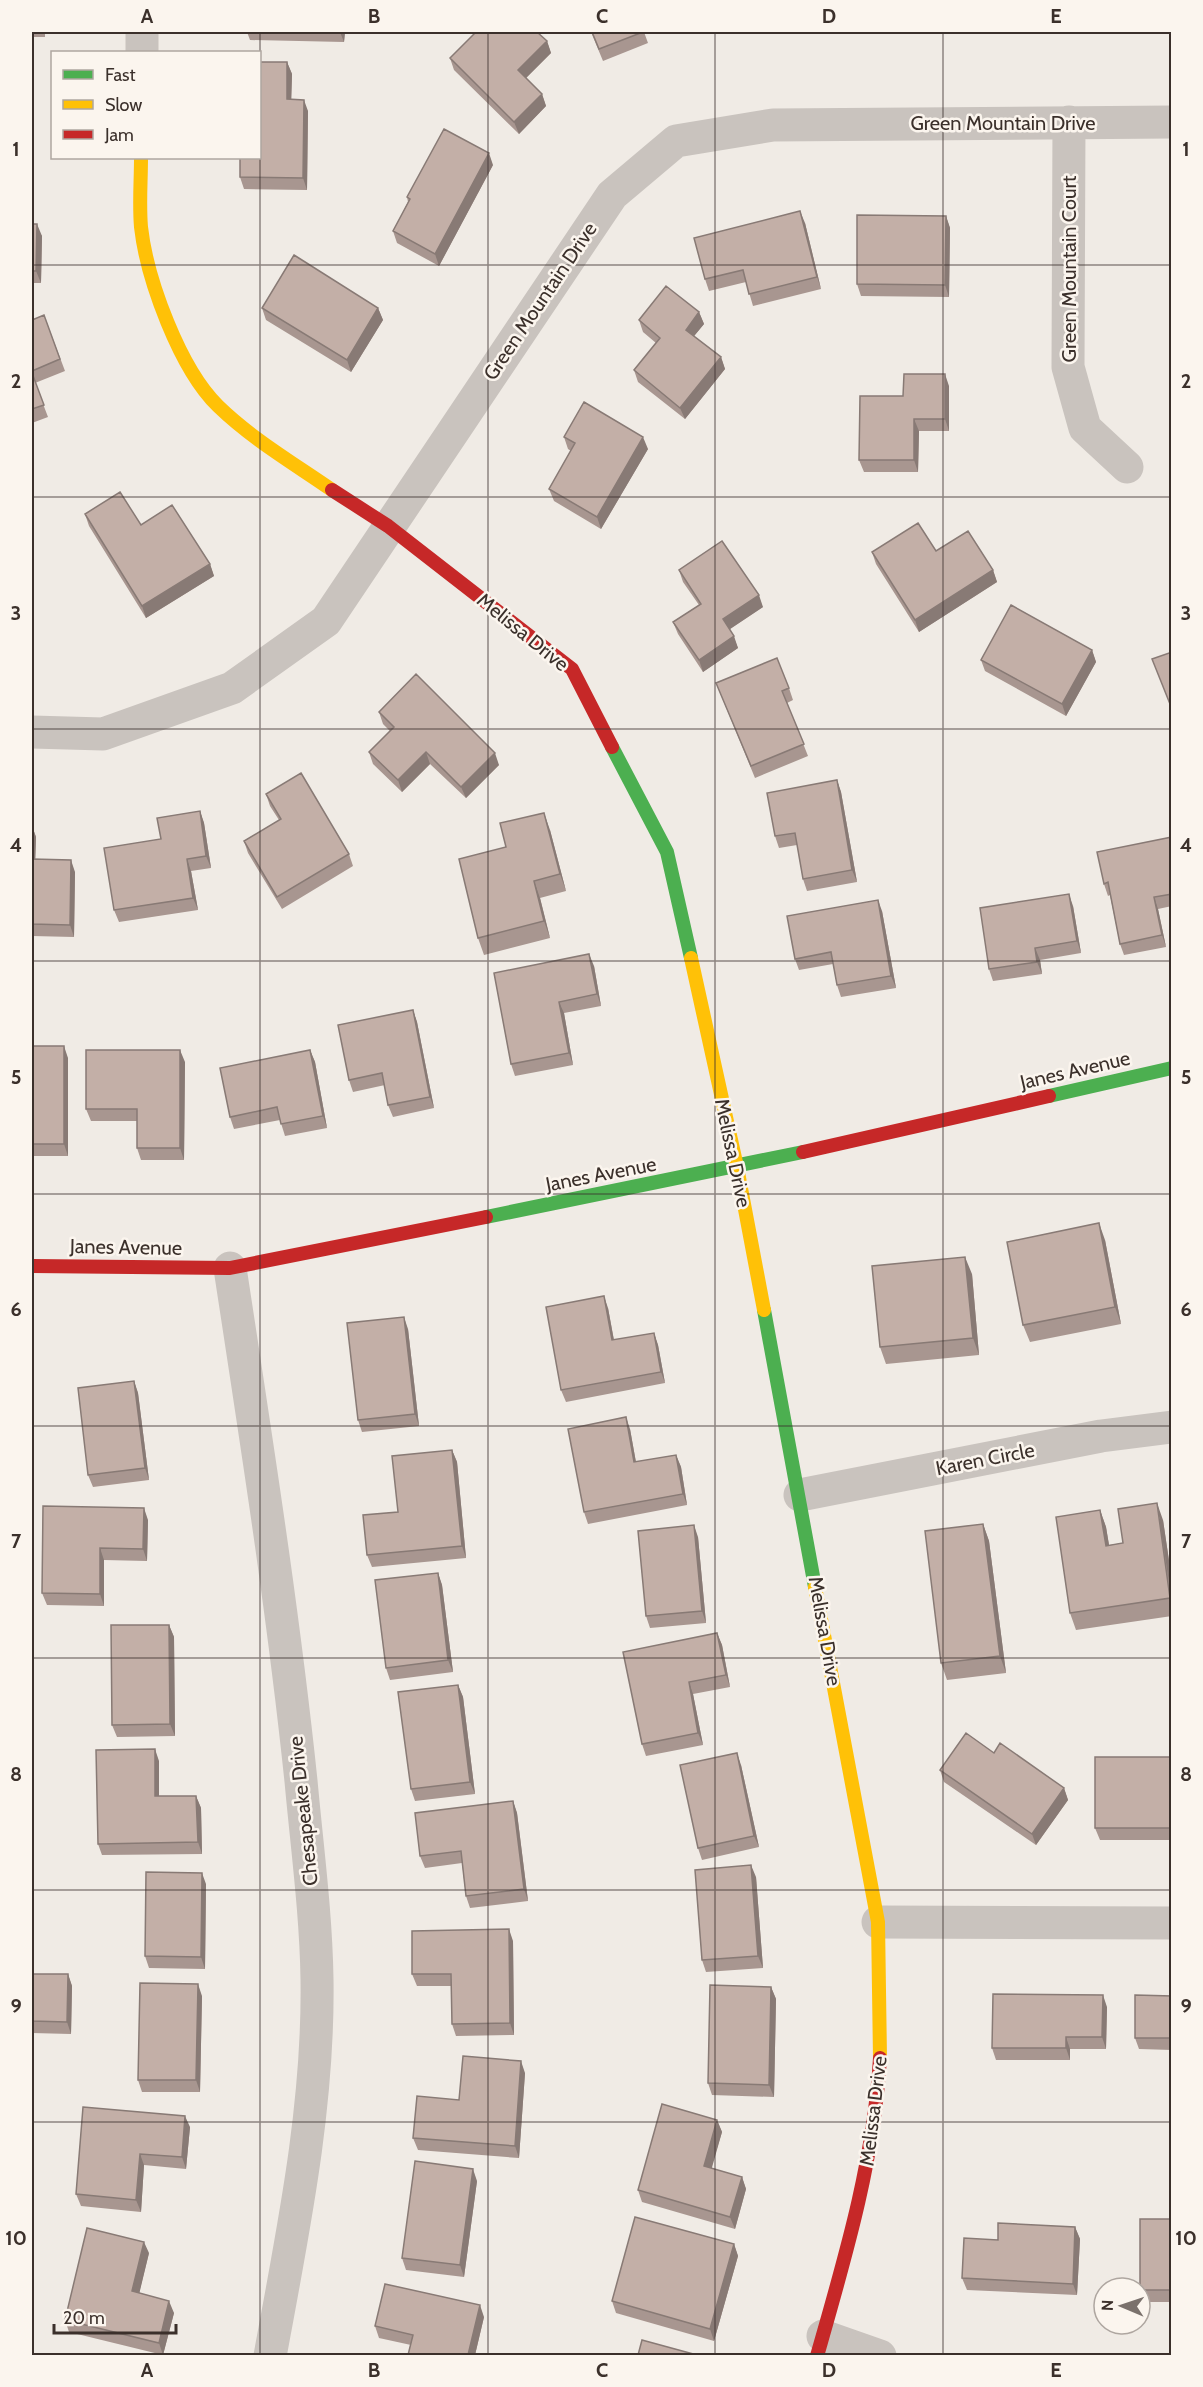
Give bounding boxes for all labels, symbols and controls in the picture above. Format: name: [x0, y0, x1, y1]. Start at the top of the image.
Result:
text: A: [141, 4, 154, 28]
text: B: [368, 4, 380, 28]
text: C: [596, 4, 608, 28]
text: D: [822, 4, 836, 28]
text: E: [1050, 4, 1062, 28]
legend: [51, 51, 261, 159]
text: Fast: [105, 64, 136, 86]
text: Slow: [105, 94, 142, 116]
street label: Green Mountain Drive: [910, 111, 1096, 135]
text: Jam: [104, 124, 134, 146]
text: 1: [12, 137, 20, 161]
text: 1: [1182, 137, 1190, 161]
street label: Green Mountain Court: [1057, 175, 1081, 362]
street label: Green Mountain Drive: [478, 218, 602, 384]
text: 2: [11, 369, 21, 393]
text: 2: [1181, 369, 1191, 393]
street label: Melissa Drive: [472, 588, 574, 676]
text: 3: [11, 601, 21, 625]
text: 3: [1181, 601, 1191, 625]
text: 4: [10, 833, 22, 857]
text: 4: [1180, 833, 1192, 857]
street label: Janes Avenue: [1017, 1046, 1132, 1095]
text: 5: [11, 1065, 21, 1089]
text: 5: [1181, 1065, 1191, 1089]
street label: Melissa Drive: [710, 1096, 756, 1210]
street label: Janes Avenue: [543, 1152, 658, 1197]
street label: Janes Avenue: [69, 1234, 182, 1260]
text: 6: [10, 1297, 22, 1321]
text: 6: [1180, 1297, 1192, 1321]
street label: Karen Circle: [934, 1438, 1036, 1480]
text: 7: [11, 1529, 22, 1553]
text: 7: [1181, 1529, 1192, 1553]
street label: Melissa Drive: [804, 1574, 846, 1688]
street label: Chesapeake Drive: [283, 1735, 323, 1887]
text: 8: [10, 1762, 22, 1786]
text: 8: [1180, 1762, 1192, 1786]
text: 9: [10, 1994, 22, 2018]
text: 9: [1180, 1994, 1192, 2018]
street label: Melissa Drive: [854, 2055, 892, 2167]
text: 10: [5, 2226, 27, 2250]
text: 10: [1175, 2226, 1197, 2250]
north arrow: [1092, 2276, 1152, 2336]
scale bar: [54, 2297, 176, 2335]
text: N: [1098, 2300, 1117, 2311]
text: 20 m: [63, 2307, 105, 2329]
text: A: [141, 2358, 154, 2382]
text: B: [368, 2358, 380, 2382]
text: C: [596, 2358, 608, 2382]
text: D: [822, 2358, 836, 2382]
text: E: [1050, 2358, 1062, 2382]

